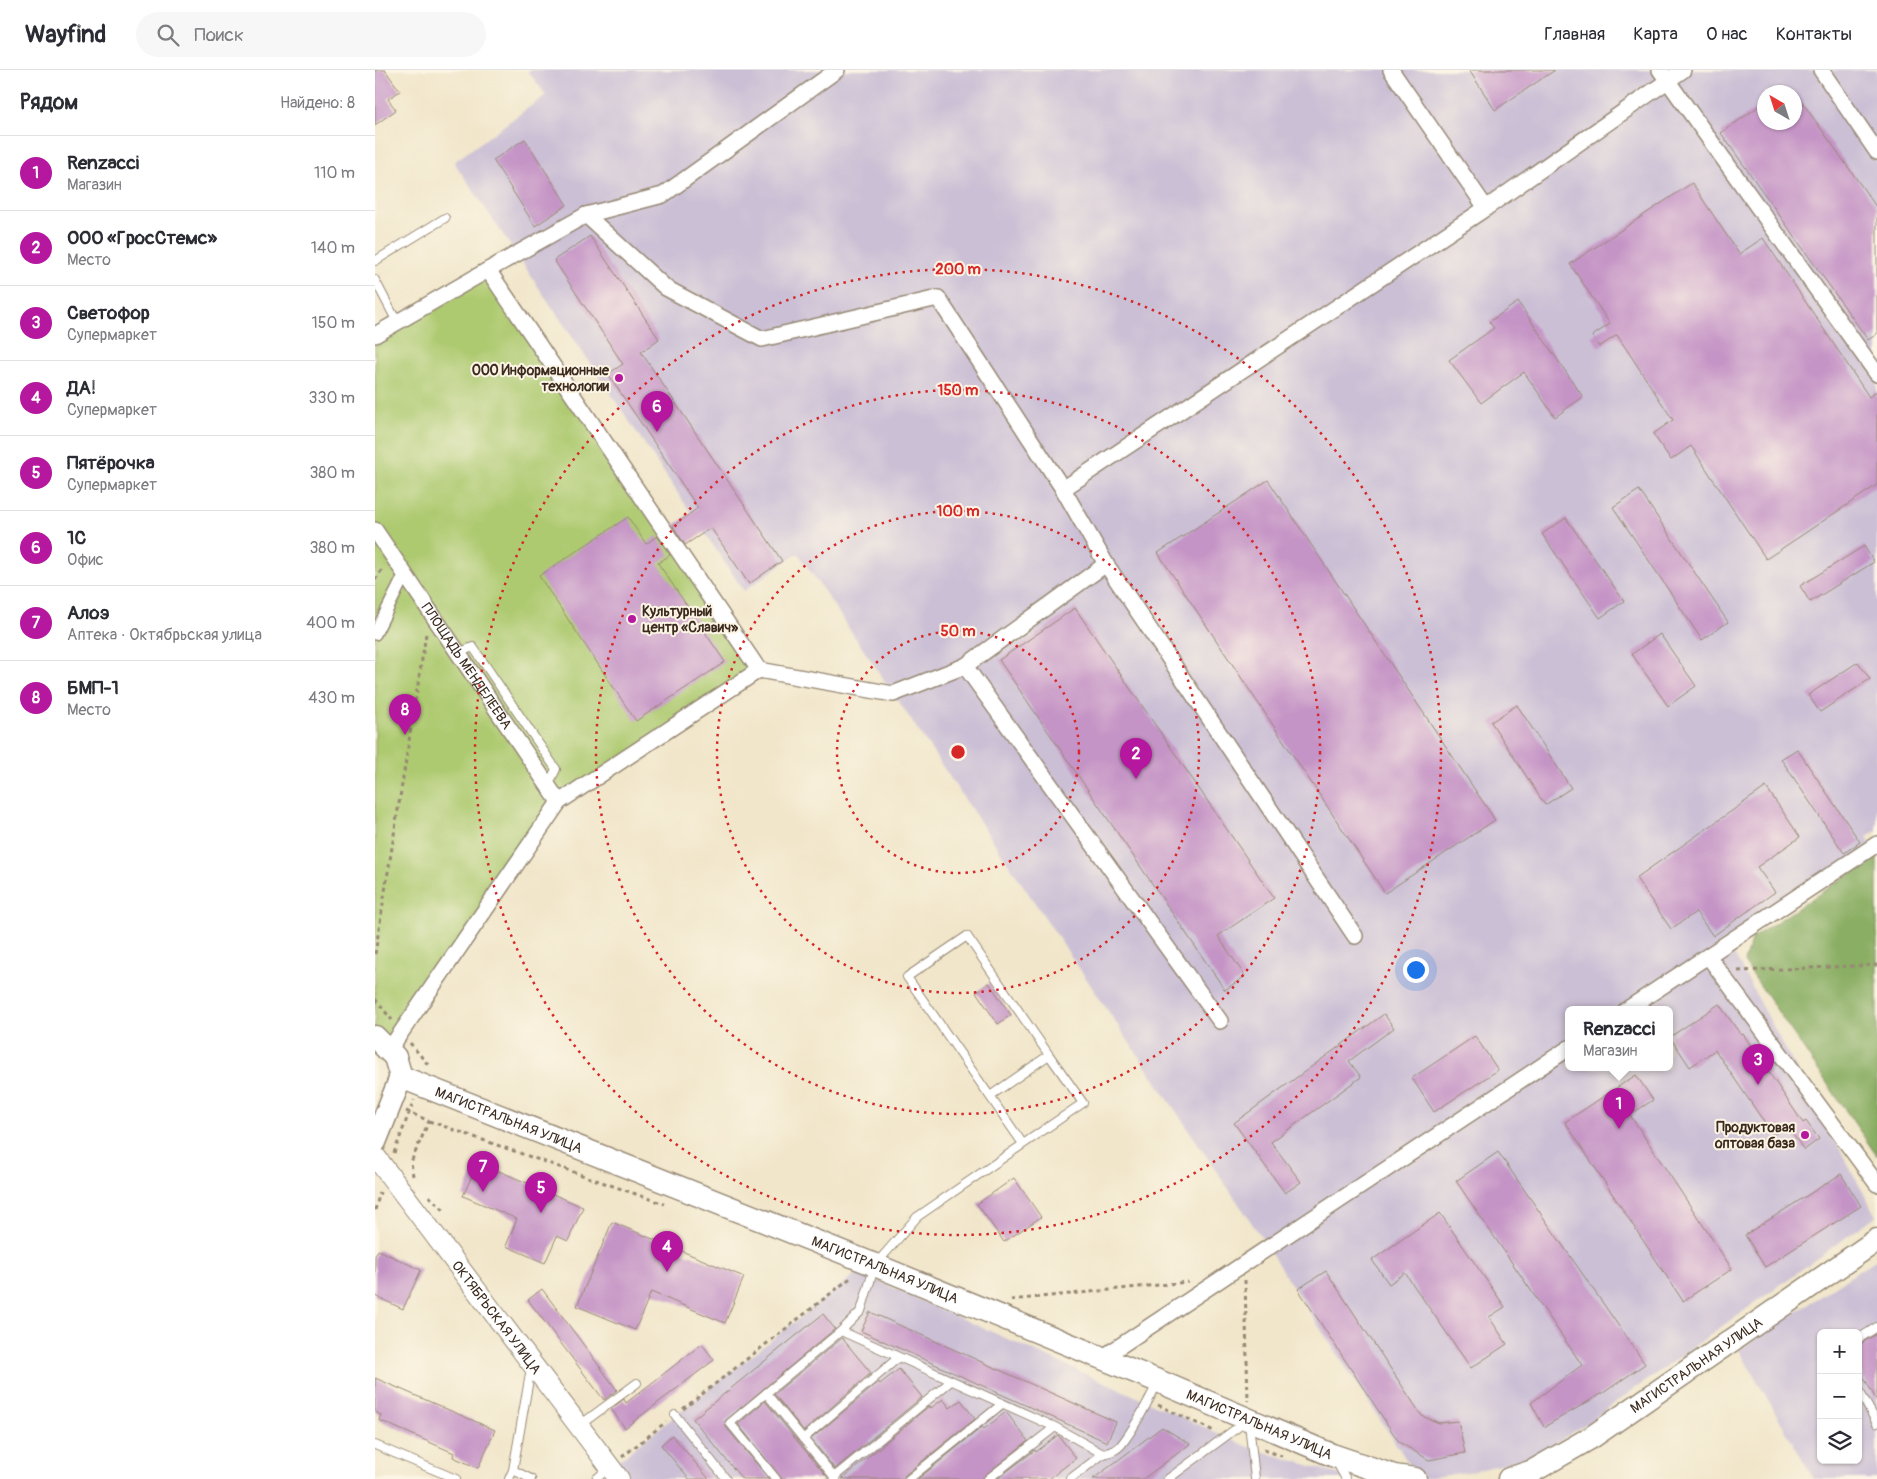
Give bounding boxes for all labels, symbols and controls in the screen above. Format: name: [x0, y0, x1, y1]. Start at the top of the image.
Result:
search box: [136, 12, 486, 57]
text: Wayfind: [25, 20, 106, 49]
icon: search: [154, 21, 182, 49]
text: Поиск: [194, 23, 244, 47]
text: Главная: [1544, 23, 1605, 46]
text: Карта: [1633, 23, 1678, 46]
text: О нас: [1706, 23, 1748, 46]
text: Контакты: [1776, 23, 1852, 46]
north arrow: [1757, 85, 1802, 130]
text: Рядом: [20, 89, 78, 116]
text: Найдено: 8: [280, 93, 355, 113]
text: Renzacci: [67, 151, 139, 175]
text: 1: [33, 163, 39, 183]
text: 110 m: [314, 163, 355, 183]
text: Магазин: [67, 175, 122, 195]
text: ООО «ГросСтемс»: [67, 226, 217, 250]
text: 2: [32, 238, 40, 258]
text: 140 m: [311, 238, 355, 258]
text: Место: [67, 250, 111, 270]
text: 200 m: [935, 260, 981, 279]
text: Светофор: [67, 301, 150, 325]
text: 3: [32, 313, 40, 333]
text: 150 m: [311, 313, 355, 333]
text: Супермаркет: [67, 325, 157, 345]
place label: ООО Информационные технологии: [472, 362, 610, 395]
marker: ООО Информационные технологии: [613, 372, 625, 384]
text: ДА!: [67, 376, 96, 400]
text: 150 m: [938, 381, 978, 400]
text: 4: [31, 388, 41, 408]
text: 330 m: [309, 388, 355, 408]
pin: 6: [641, 391, 673, 432]
text: Супермаркет: [67, 400, 157, 420]
text: Пятёрочка: [67, 451, 155, 475]
text: 5: [32, 463, 40, 483]
text: 380 m: [309, 463, 355, 483]
text: Супермаркет: [67, 475, 157, 495]
text: 100 m: [937, 502, 979, 521]
text: 1С: [67, 526, 86, 550]
text: 6: [31, 538, 41, 558]
text: 380 m: [309, 538, 355, 558]
text: Офис: [67, 550, 104, 570]
street label: ПЛОЩАДЬ МЕНДЕЛЕЕВА: [418, 600, 515, 733]
text: Алоэ: [67, 601, 110, 625]
place label: Культурный центр «Славич»: [642, 603, 739, 636]
text: 7: [32, 613, 40, 633]
text: 400 m: [306, 613, 355, 633]
marker: Культурный центр «Славич»: [626, 613, 638, 625]
text: 50 m: [941, 622, 975, 641]
text: Аптека · Октябрьская улица: [67, 625, 262, 645]
text: БМП-1: [67, 676, 119, 700]
text: 8: [32, 688, 40, 708]
text: 430 m: [308, 688, 355, 708]
pin: 8: [389, 694, 421, 735]
text: Место: [67, 700, 111, 720]
pin: 2: [1120, 738, 1152, 779]
centre of rings: [949, 743, 967, 761]
your location: [1403, 957, 1429, 983]
popup: [1565, 1006, 1673, 1071]
text: Renzacci: [1583, 1017, 1655, 1041]
text: Магазин: [1583, 1041, 1638, 1061]
pin: 3: [1742, 1044, 1774, 1085]
street label: МАГИСТРАЛЬНАЯ УЛИЦА: [433, 1083, 585, 1157]
pin: 1: [1603, 1088, 1635, 1129]
place label: Продуктовая оптовая база: [1714, 1119, 1795, 1152]
marker: Продуктовая оптовая база: [1799, 1129, 1811, 1141]
pin: 7: [467, 1151, 499, 1192]
pin: 5: [525, 1172, 557, 1213]
pin: 4: [651, 1231, 683, 1272]
street label: МАГИСТРАЛЬНАЯ УЛИЦА: [809, 1233, 961, 1307]
street label: ОКТЯБРЬСКАЯ УЛИЦА: [448, 1257, 545, 1378]
street label: МАГИСТРАЛЬНАЯ УЛИЦА: [1627, 1314, 1766, 1417]
map controls: [1817, 1329, 1862, 1464]
button: +: [1817, 1329, 1862, 1374]
button: −: [1817, 1374, 1862, 1419]
street label: МАГИСТРАЛЬНАЯ УЛИЦА: [1184, 1386, 1335, 1463]
button: layers: [1817, 1419, 1862, 1464]

